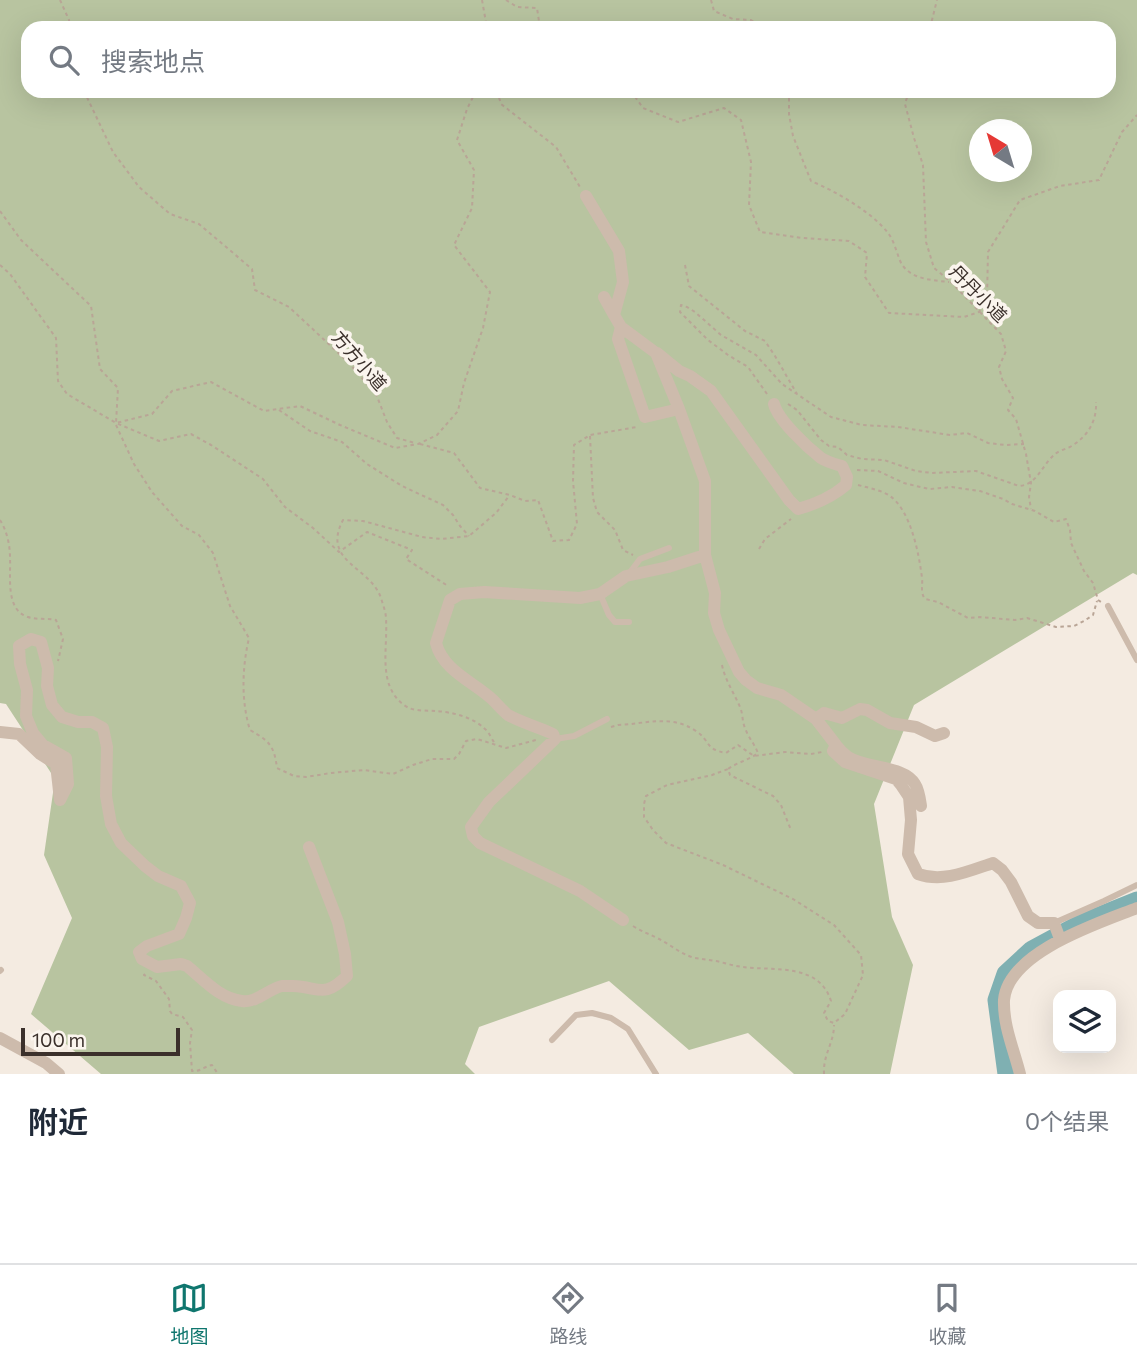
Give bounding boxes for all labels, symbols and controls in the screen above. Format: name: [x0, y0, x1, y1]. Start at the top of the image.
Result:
search box: [21, 21, 1116, 98]
icon: search: [45, 41, 83, 79]
text: 搜索地点: [101, 45, 205, 76]
north arrow: [969, 119, 1032, 182]
street label: 丹丹小道: [945, 260, 1012, 327]
street label: 方方小道: [328, 326, 392, 395]
map controls: [1053, 990, 1116, 1053]
button: layers: [1053, 990, 1116, 1053]
scale bar: [21, 1025, 180, 1057]
text: 100 m: [32, 1028, 85, 1051]
text: 附近: [28, 1102, 88, 1139]
text: 0个结果: [1025, 1107, 1109, 1135]
tab: 地图: [170, 1279, 209, 1348]
tab: 路线: [549, 1279, 588, 1348]
tab: 收藏: [928, 1279, 967, 1348]

